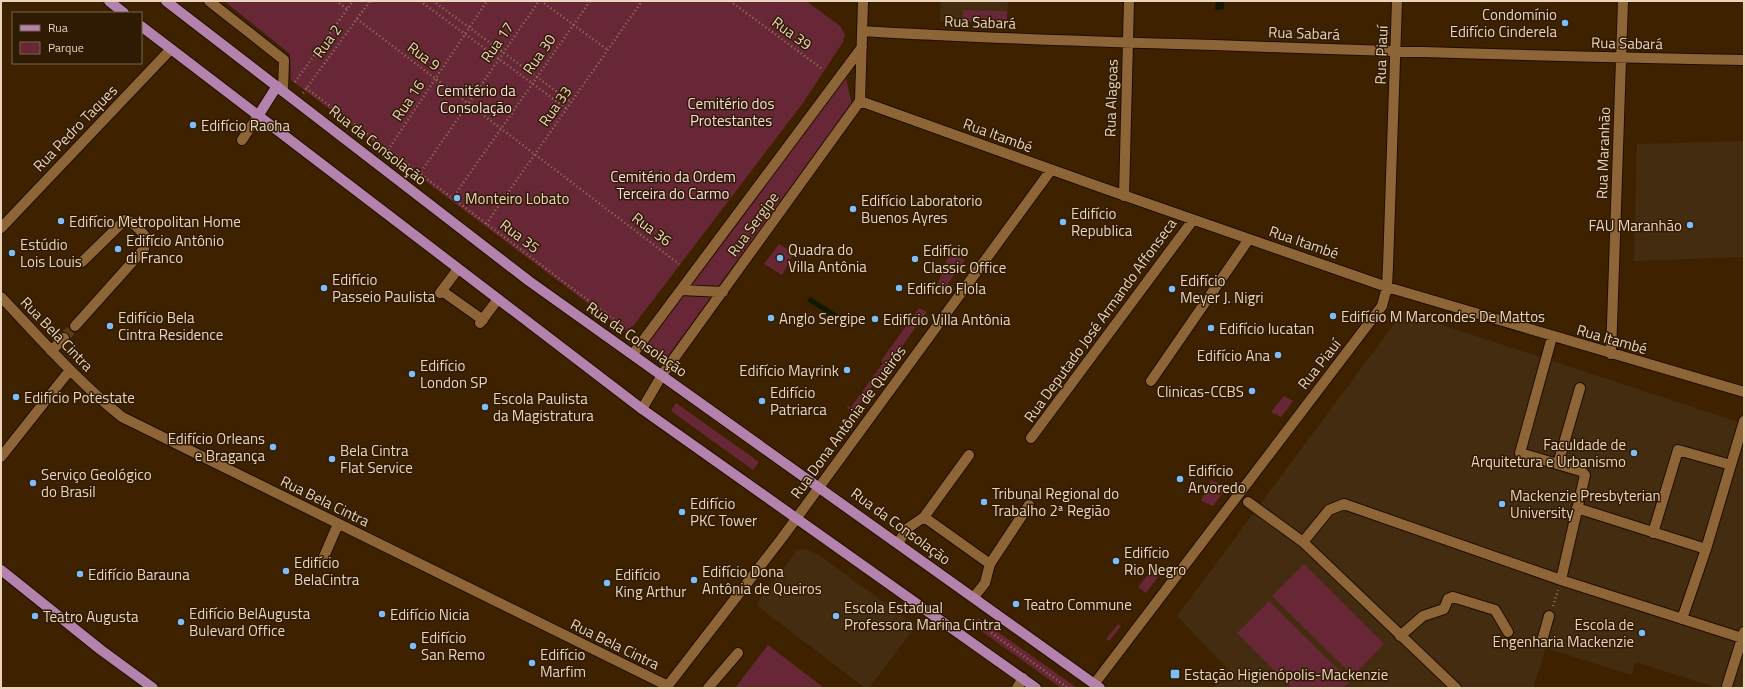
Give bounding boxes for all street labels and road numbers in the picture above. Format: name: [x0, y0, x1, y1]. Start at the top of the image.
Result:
street label: Rua Sabará: [944, 9, 1017, 35]
street label: Rua 39: [767, 11, 817, 55]
street label: Rua 17: [475, 17, 519, 67]
street label: Rua 2: [307, 20, 347, 62]
street label: Rua Sabará: [1268, 20, 1341, 46]
street label: Rua Piauí: [1368, 23, 1394, 85]
street label: Rua 30: [517, 29, 561, 79]
street label: Rua Sabará: [1591, 31, 1664, 55]
street label: Rua 9: [403, 36, 445, 76]
street label: Rua Alagoas: [1098, 59, 1124, 137]
street label: Rua 16: [386, 75, 430, 125]
street label: Rua Pedro Taques: [27, 79, 123, 177]
street label: Rua 33: [533, 81, 577, 131]
street label: Rua da Consolação: [324, 99, 432, 191]
street label: Rua Maranhão: [1590, 106, 1616, 200]
street label: Rua Itambé: [960, 112, 1036, 158]
street label: Rua Sergipe: [722, 187, 784, 261]
street label: Rua 36: [627, 206, 677, 252]
street label: Rua 35: [495, 213, 545, 259]
street label: Rua Deputado José Armando Affonseca: [1018, 213, 1182, 427]
street label: Rua Itambé: [1266, 219, 1342, 265]
street label: Rua Bela Cintra: [15, 291, 99, 377]
street label: Rua da Consolação: [582, 296, 692, 382]
street label: Rua Itambé: [1574, 318, 1650, 360]
street label: Rua Piauí: [1292, 332, 1347, 394]
street label: Rua Dona Antônia de Queirós: [785, 341, 911, 503]
street label: Rua Bela Cintra: [277, 470, 374, 533]
street label: Rua da Consolação: [846, 482, 956, 570]
street label: Rua Bela Cintra: [567, 613, 664, 676]

